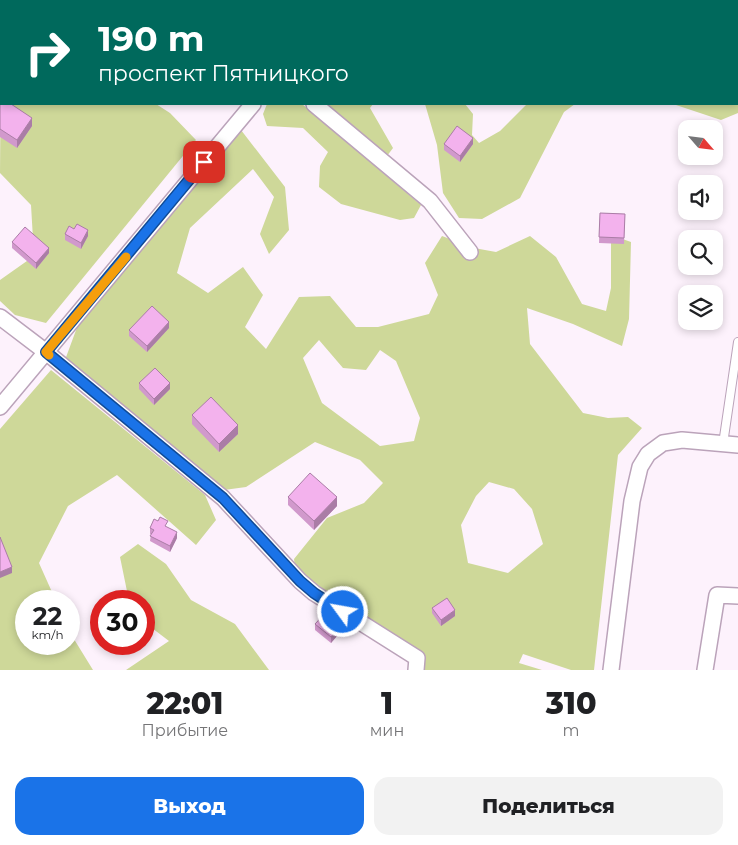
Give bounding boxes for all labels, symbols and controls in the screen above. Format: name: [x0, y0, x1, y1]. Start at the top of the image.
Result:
text: 190 m: [98, 17, 204, 60]
icon: right: [15, 20, 80, 85]
text: проспект Пятницкого: [98, 60, 349, 87]
north arrow: [678, 120, 722, 165]
map controls: [678, 120, 723, 330]
pin: [183, 141, 225, 183]
icon: arrive: [190, 148, 218, 176]
button: sound: [678, 175, 723, 220]
button: search: [678, 230, 723, 275]
button: layers: [678, 285, 723, 330]
position arrow: [316, 585, 368, 637]
speed limit sign: 30: [90, 590, 155, 655]
text: 22: [33, 601, 62, 631]
text: km/h: [31, 627, 64, 642]
text: 22:01: [146, 685, 223, 722]
text: 1: [381, 685, 393, 722]
text: 310: [546, 685, 596, 722]
text: Прибытие: [141, 721, 228, 740]
text: мин: [370, 721, 404, 740]
text: m: [563, 721, 580, 740]
button: Выход: [15, 777, 364, 835]
button: Поделиться: [374, 777, 723, 835]

